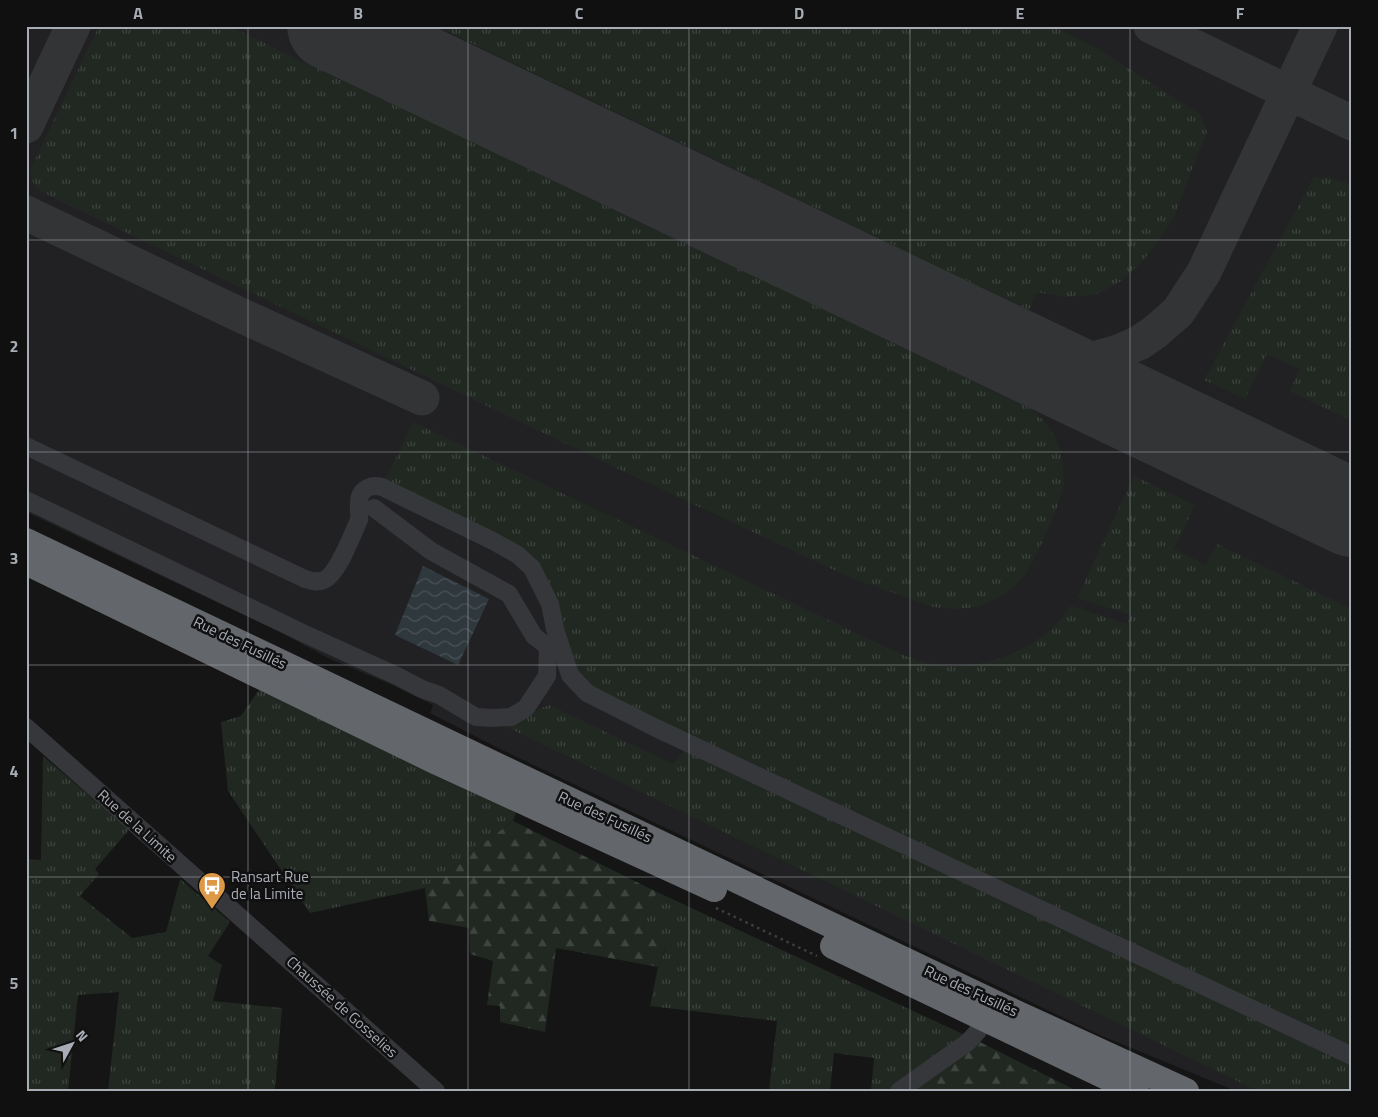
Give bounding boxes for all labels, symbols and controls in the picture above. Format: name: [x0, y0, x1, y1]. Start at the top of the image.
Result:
text: A: [133, 1, 143, 25]
text: B: [353, 1, 363, 25]
text: C: [575, 1, 584, 25]
text: D: [794, 1, 804, 25]
text: E: [1016, 1, 1025, 25]
text: F: [1236, 1, 1245, 25]
text: 1: [10, 121, 18, 145]
text: 2: [10, 334, 18, 358]
text: 3: [10, 546, 18, 570]
street label: Rue des Fusillés: [190, 610, 291, 675]
text: 4: [10, 759, 19, 783]
street label: Rue de la Limite: [92, 784, 182, 868]
street label: Rue des Fusillés: [555, 785, 656, 848]
place label: Ransart Rue de la Limite: [231, 865, 309, 905]
bus stop icon: Ransart Rue de la Limite: [197, 871, 227, 910]
street label: Chaussée de Gosselies: [282, 950, 403, 1063]
street label: Rue des Fusillés: [921, 959, 1022, 1022]
text: 5: [10, 971, 19, 995]
north arrow: [48, 1020, 98, 1070]
text: N: [71, 1025, 94, 1046]

